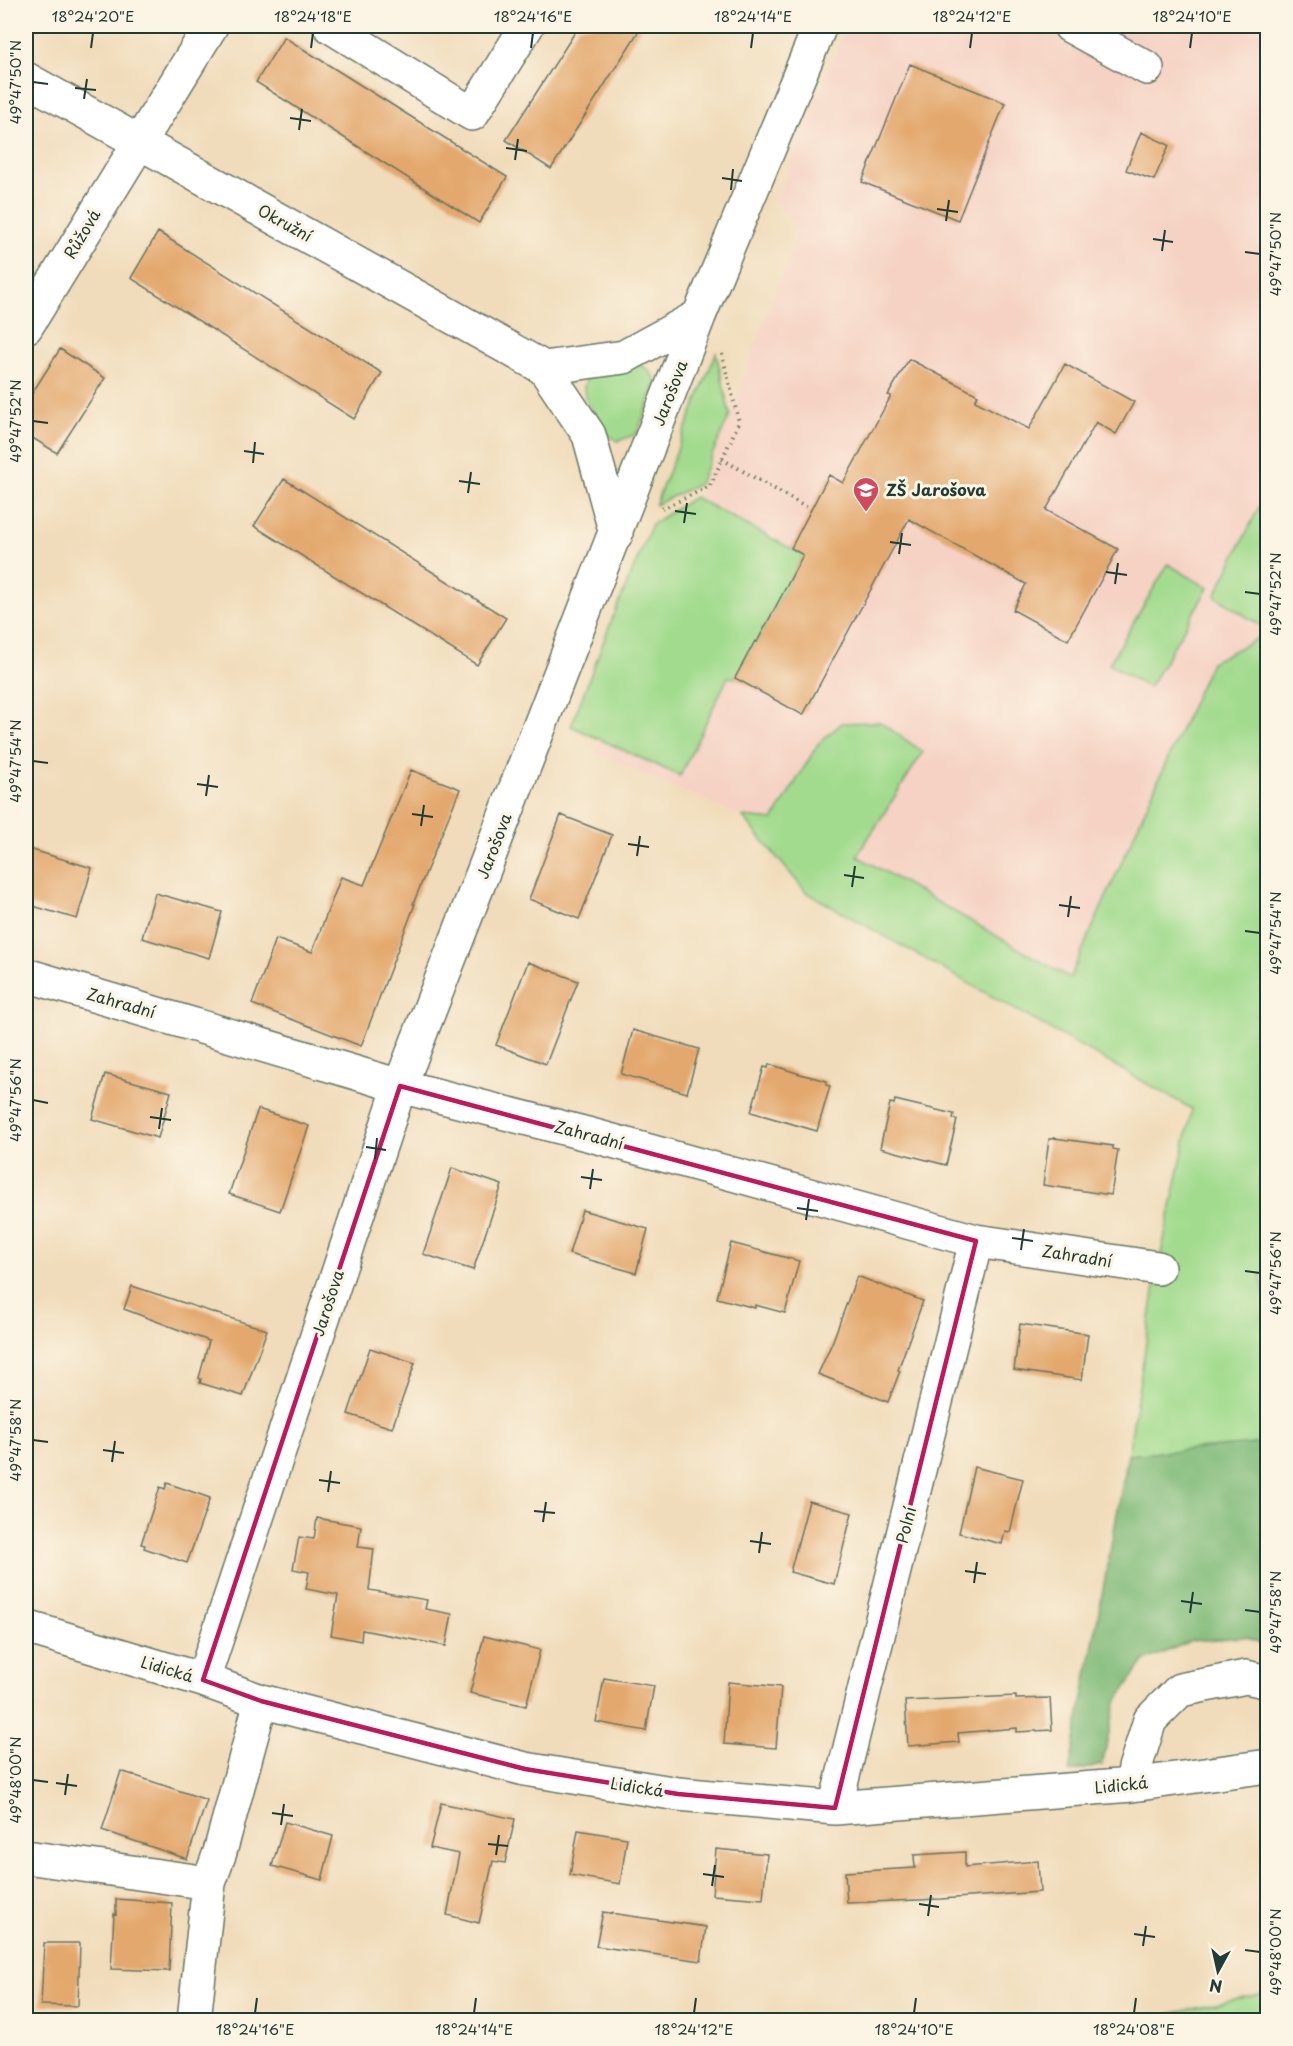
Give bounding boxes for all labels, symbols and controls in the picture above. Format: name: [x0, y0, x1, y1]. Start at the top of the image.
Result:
text: 18°24'20"E: [52, 4, 134, 27]
text: 18°24'18"E: [274, 4, 352, 27]
text: 18°24'16"E: [494, 4, 572, 27]
text: 18°24'14"E: [714, 4, 792, 27]
text: 18°24'12"E: [933, 4, 1011, 27]
text: 18°24'10"E: [1152, 4, 1232, 27]
text: 49°47'50"N: [3, 40, 26, 124]
street label: Okružní: [254, 197, 318, 247]
street label: Růžová: [57, 204, 105, 263]
text: 49°47'50"N: [1263, 212, 1286, 296]
street label: Jarošova: [646, 356, 693, 429]
text: 49°47'52"N: [3, 379, 26, 463]
school or university icon: ZŠ Jarošova: [851, 475, 881, 513]
place label: ZŠ Jarošova: [886, 477, 986, 501]
text: 49°47'52"N: [1263, 552, 1286, 636]
text: 49°47'54"N: [3, 719, 26, 803]
street label: Jarošova: [470, 809, 517, 882]
text: 49°47'54"N: [1263, 891, 1286, 975]
street label: Zahradní: [84, 981, 159, 1023]
text: 49°47'56"N: [3, 1058, 26, 1142]
street label: Zahradní: [552, 1113, 627, 1155]
text: 49°47'56"N: [1263, 1231, 1286, 1315]
street label: Zahradní: [1040, 1238, 1115, 1272]
street label: Jarošova: [305, 1266, 349, 1339]
text: 49°47'58"N: [3, 1398, 26, 1482]
street label: Polní: [889, 1503, 921, 1546]
text: 49°47'58"N: [1263, 1570, 1286, 1654]
street label: Lidická: [138, 1649, 196, 1687]
text: 49°48'00"N: [3, 1736, 26, 1824]
street label: Lidická: [1093, 1769, 1149, 1799]
street label: Lidická: [609, 1770, 666, 1802]
text: 49°48'00"N: [1263, 1908, 1286, 1996]
north arrow: [1188, 1941, 1248, 2001]
text: N: [1208, 1974, 1224, 2000]
text: 18°24'16"E: [216, 2017, 294, 2040]
text: 18°24'14"E: [435, 2017, 513, 2040]
text: 18°24'12"E: [655, 2017, 733, 2040]
text: 18°24'10"E: [874, 2017, 954, 2040]
text: 18°24'08"E: [1093, 2017, 1175, 2040]

